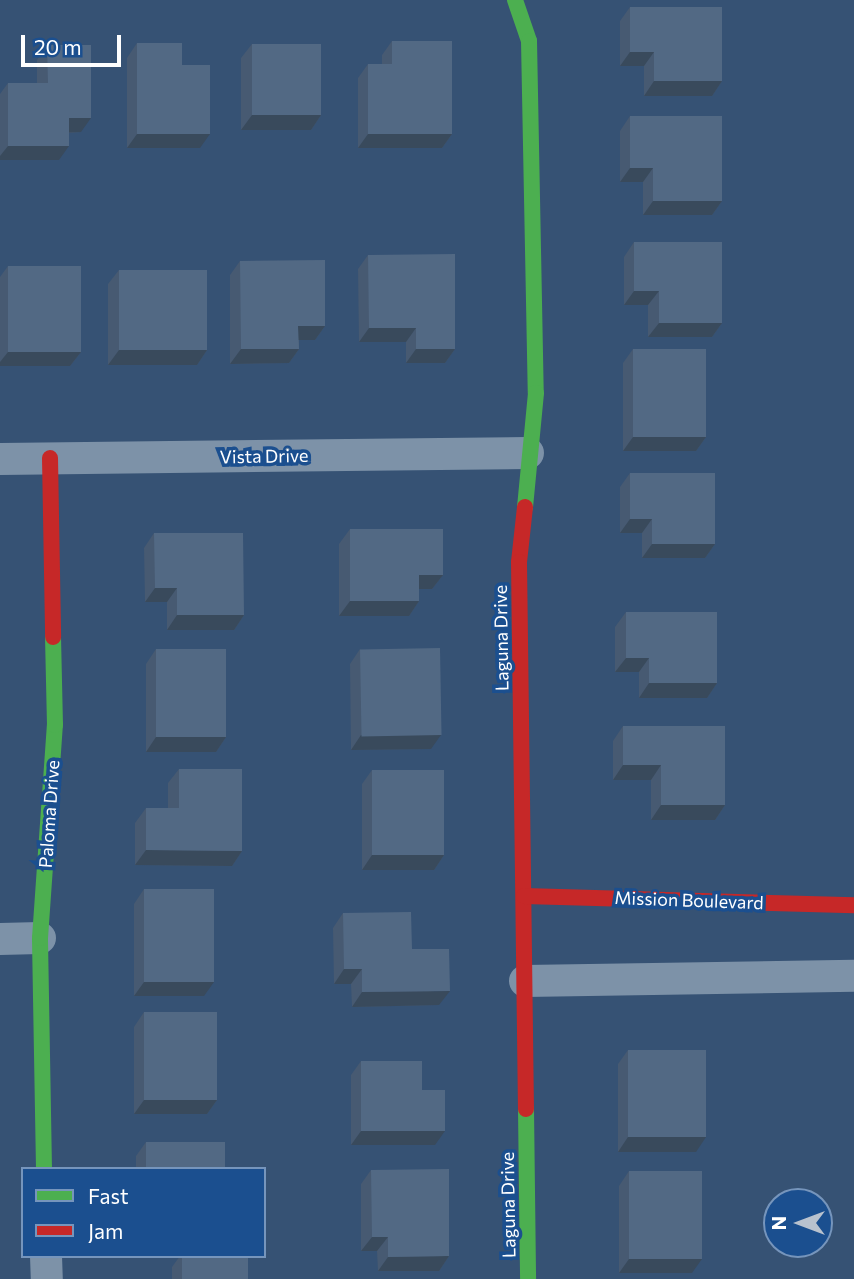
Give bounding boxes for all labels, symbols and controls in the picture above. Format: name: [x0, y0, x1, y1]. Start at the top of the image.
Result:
scale bar: [24, 21, 124, 65]
text: 20 m: [34, 34, 82, 59]
street label: Vista Drive: [219, 444, 309, 468]
street label: Laguna Drive: [489, 585, 513, 691]
street label: Paloma Drive: [34, 759, 64, 869]
street label: Mission Boulevard: [614, 887, 764, 913]
street label: Laguna Drive: [496, 1152, 520, 1258]
legend: [21, 1167, 266, 1258]
text: Fast: [88, 1183, 129, 1208]
north arrow: [763, 1188, 833, 1258]
text: N: [767, 1216, 790, 1230]
text: Jam: [88, 1218, 123, 1243]

